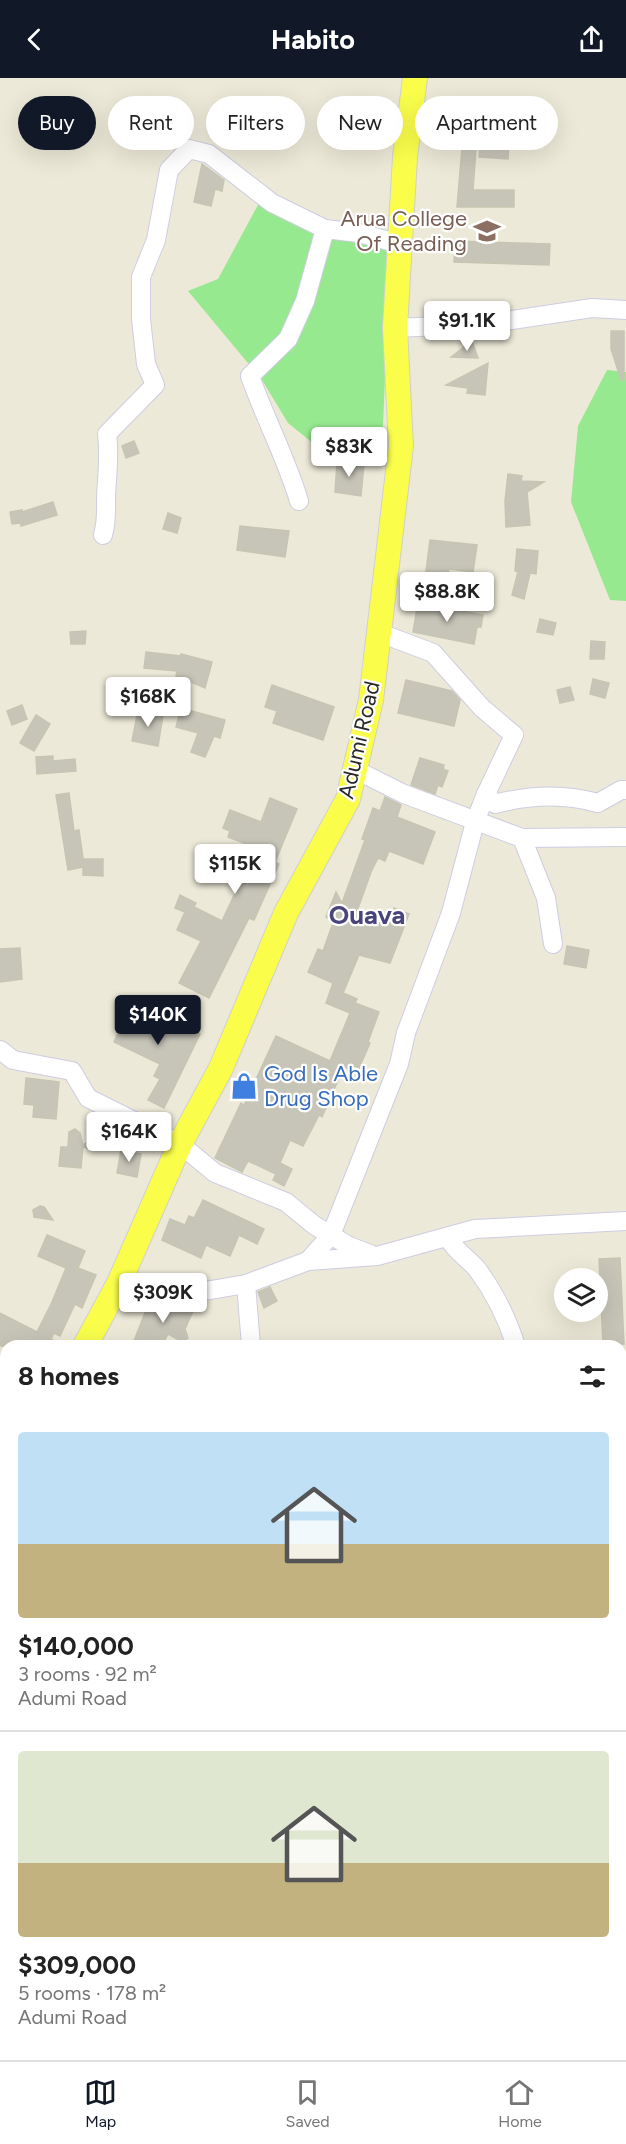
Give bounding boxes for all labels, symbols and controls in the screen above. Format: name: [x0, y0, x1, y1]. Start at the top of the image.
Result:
icon: back: [18, 23, 51, 56]
text: Habito: [271, 23, 355, 56]
icon: share: [575, 23, 608, 56]
chip: Buy: [18, 96, 96, 150]
chip: Rent: [108, 96, 194, 150]
chip: Filters: [206, 96, 305, 150]
chip: New: [317, 96, 403, 150]
chip: Apartment: [415, 96, 558, 150]
place label: Arua College Of Reading: [340, 205, 467, 257]
school or university icon: Arua College Of Reading: [472, 216, 502, 246]
pin: $91.1K: [418, 301, 516, 352]
text: $91.1K: [438, 308, 496, 332]
pin: $83K: [313, 427, 385, 478]
text: $83K: [325, 434, 373, 458]
pin: $88.8K: [398, 572, 496, 623]
text: $88.8K: [414, 579, 480, 603]
pin: $168K: [106, 677, 190, 728]
street label: Adumi Road: [332, 679, 386, 801]
text: $168K: [120, 684, 176, 708]
pin: $115K: [193, 844, 277, 895]
text: $115K: [209, 851, 261, 875]
district label: Ouava: [329, 899, 405, 931]
pin: $140K: [116, 995, 200, 1046]
text: $140K: [129, 1002, 187, 1026]
place label: God Is Able Drug Shop: [264, 1060, 378, 1112]
shop icon: God Is Able Drug Shop: [229, 1071, 259, 1101]
pin: $164K: [87, 1112, 171, 1163]
text: $164K: [100, 1119, 158, 1143]
map controls: [554, 1268, 608, 1322]
button: layers: [554, 1268, 608, 1322]
pin: $309K: [121, 1273, 205, 1324]
text: $309K: [133, 1280, 193, 1304]
text: 8 homes: [18, 1360, 119, 1392]
icon: filters: [576, 1360, 609, 1393]
icon: home: [260, 1471, 368, 1579]
text: $140,000: [18, 1630, 134, 1662]
text: 3 rooms · 92 m²: [18, 1662, 157, 1686]
text: Adumi Road: [18, 1686, 127, 1710]
icon: home: [260, 1790, 368, 1898]
text: $309,000: [18, 1949, 136, 1981]
text: 5 rooms · 178 m²: [18, 1981, 166, 2005]
text: Adumi Road: [18, 2005, 127, 2029]
tab: Map: [84, 2076, 117, 2131]
tab: Saved: [286, 2076, 330, 2131]
tab: Home: [498, 2076, 542, 2131]

